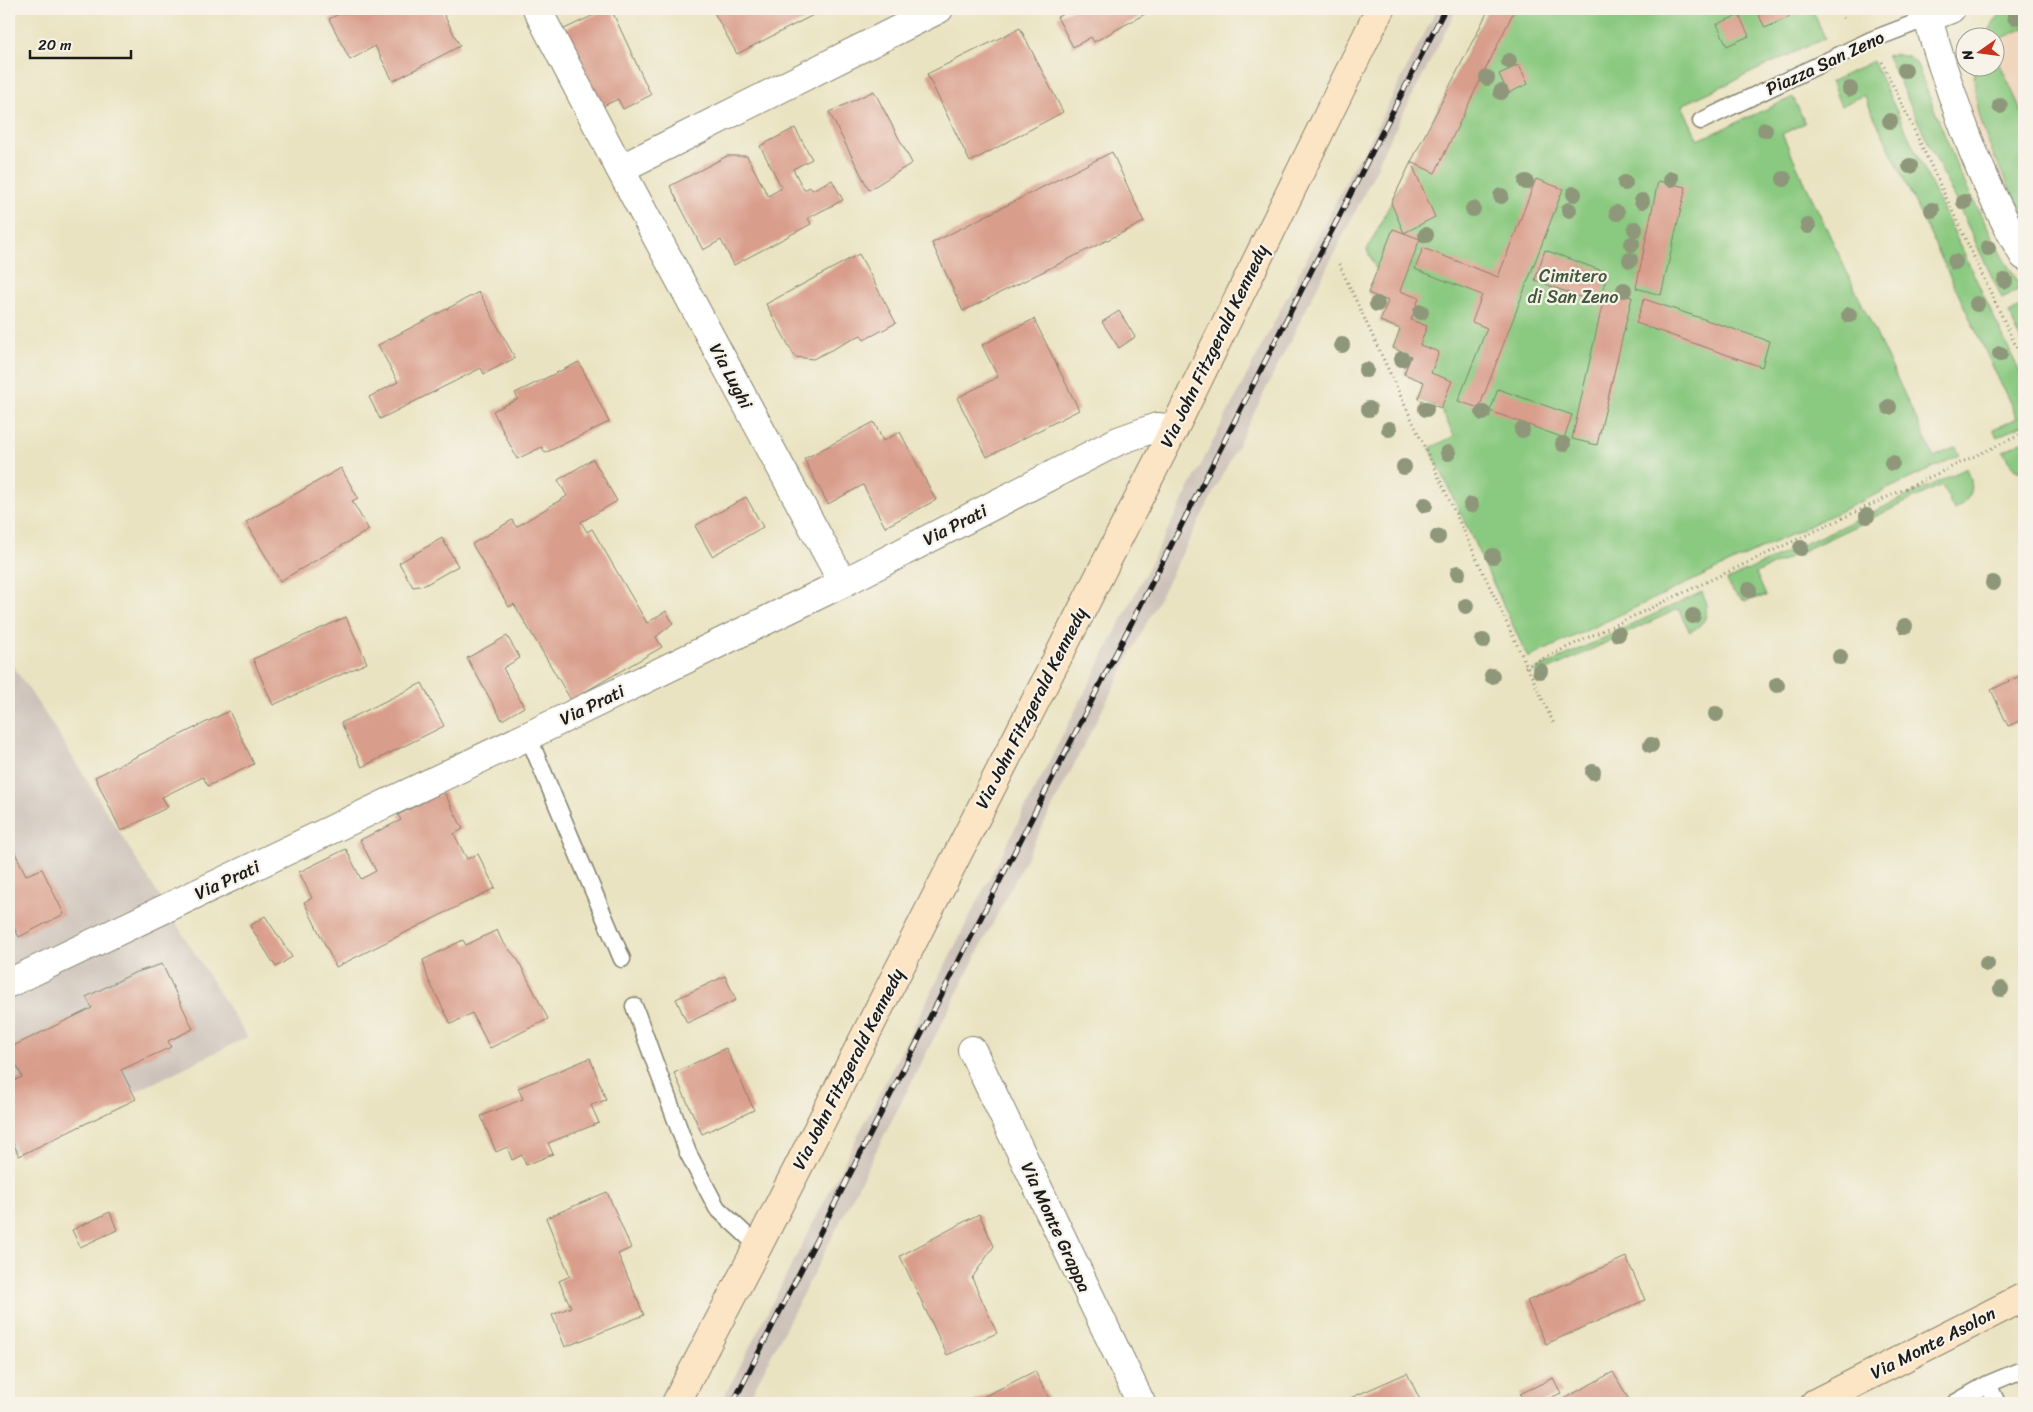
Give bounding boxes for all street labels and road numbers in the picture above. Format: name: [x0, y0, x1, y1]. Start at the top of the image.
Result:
street label: Piazza San Zeno: [1760, 21, 1890, 105]
street label: Via John Fitzgerald Kennedy: [1151, 238, 1278, 453]
street label: Via Lughi: [700, 337, 762, 416]
street label: Via Prati: [917, 495, 994, 555]
street label: Via John Fitzgerald Kennedy: [966, 601, 1096, 815]
street label: Via Prati: [554, 675, 631, 735]
street label: Via Prati: [189, 850, 266, 909]
street label: Via John Fitzgerald Kennedy: [783, 962, 913, 1176]
street label: Via Monte Grappa: [1012, 1156, 1100, 1298]
street label: Via Monte Asolon: [1865, 1297, 2002, 1388]

